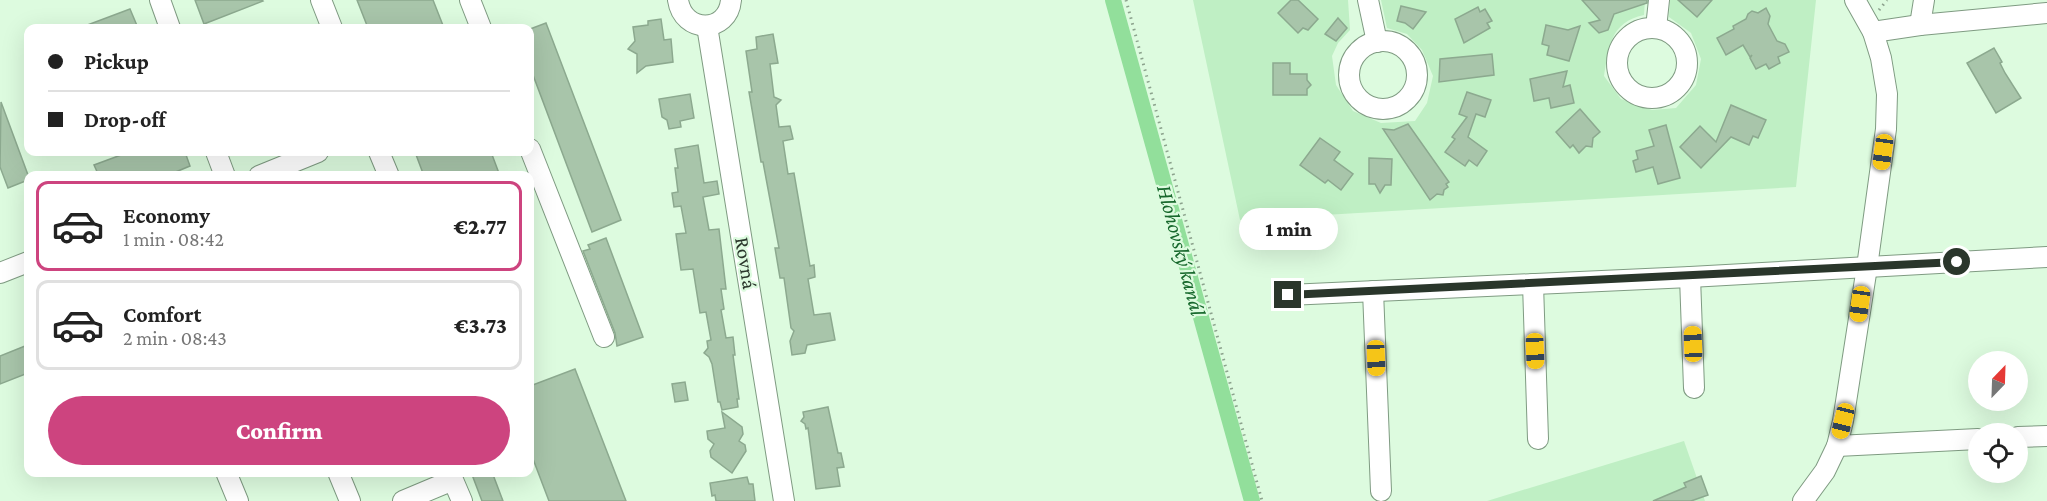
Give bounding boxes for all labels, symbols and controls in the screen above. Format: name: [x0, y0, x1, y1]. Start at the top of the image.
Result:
text: Pickup: [84, 49, 149, 74]
text: Drop-off: [84, 107, 166, 132]
car: [1872, 133, 1894, 171]
water label: Hlohovský kanál: [1152, 182, 1211, 319]
icon: car: [51, 199, 105, 253]
text: Economy: [123, 203, 210, 228]
callout: 1 min: [1238, 208, 1338, 250]
text: €2.77: [453, 214, 507, 239]
text: 1 min: [1265, 218, 1312, 240]
text: 1 min · 08:42: [123, 228, 224, 250]
street label: Rovná: [730, 235, 762, 291]
route start: [1943, 248, 1970, 275]
route end: [1274, 281, 1301, 308]
car: [1849, 285, 1871, 323]
icon: car: [51, 298, 105, 352]
text: Comfort: [123, 302, 201, 327]
text: €3.73: [454, 313, 507, 338]
car: [1683, 326, 1703, 362]
text: 2 min · 08:43: [123, 327, 227, 349]
car: [1525, 333, 1545, 369]
car: [1366, 340, 1386, 376]
north arrow: [1968, 351, 2028, 411]
map controls: [1968, 351, 2028, 483]
button: Confirm: [48, 396, 510, 465]
car: [1830, 401, 1856, 441]
button: locate: [1968, 423, 2028, 483]

